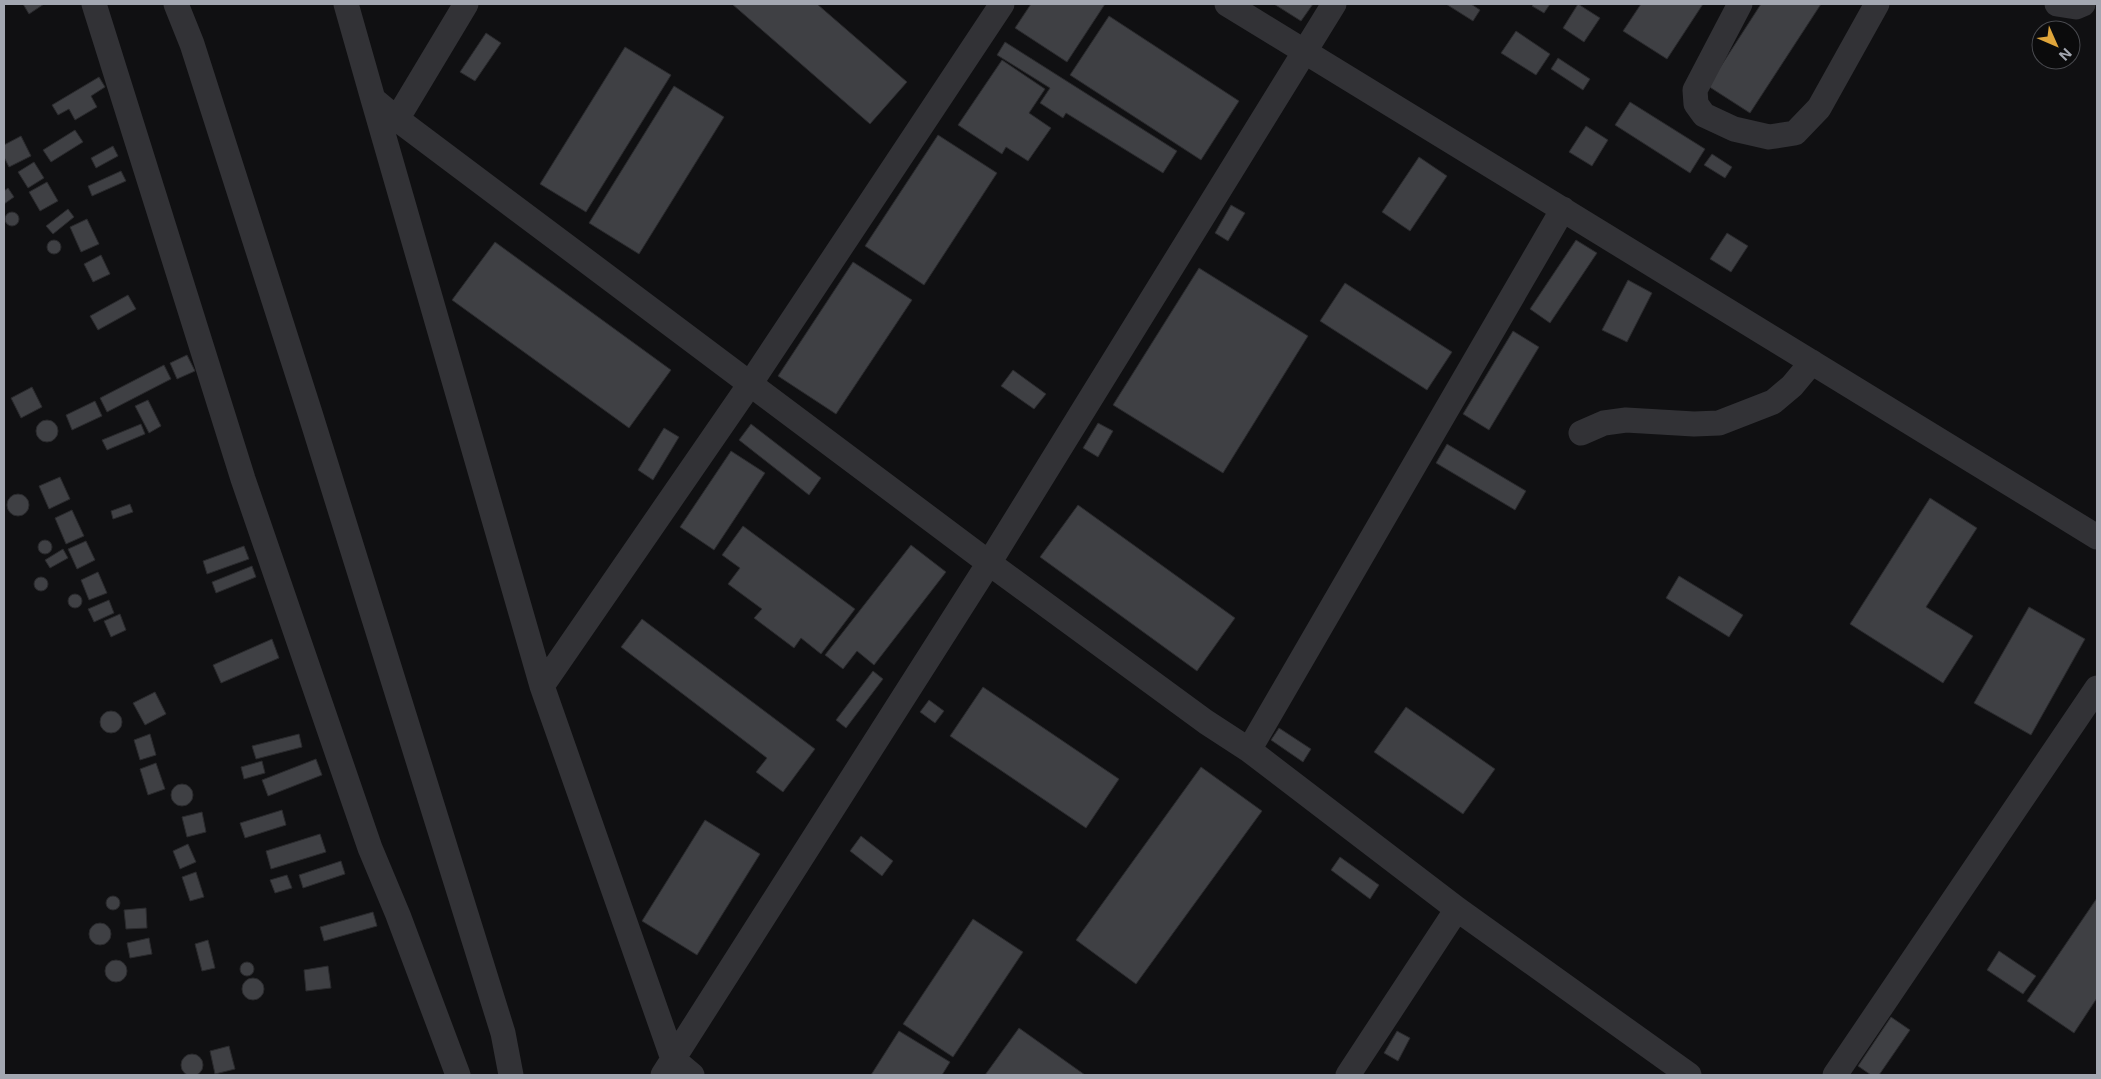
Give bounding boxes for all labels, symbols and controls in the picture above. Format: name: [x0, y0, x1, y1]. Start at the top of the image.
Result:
north arrow: [2031, 20, 2081, 70]
text: N: [2056, 45, 2075, 64]

